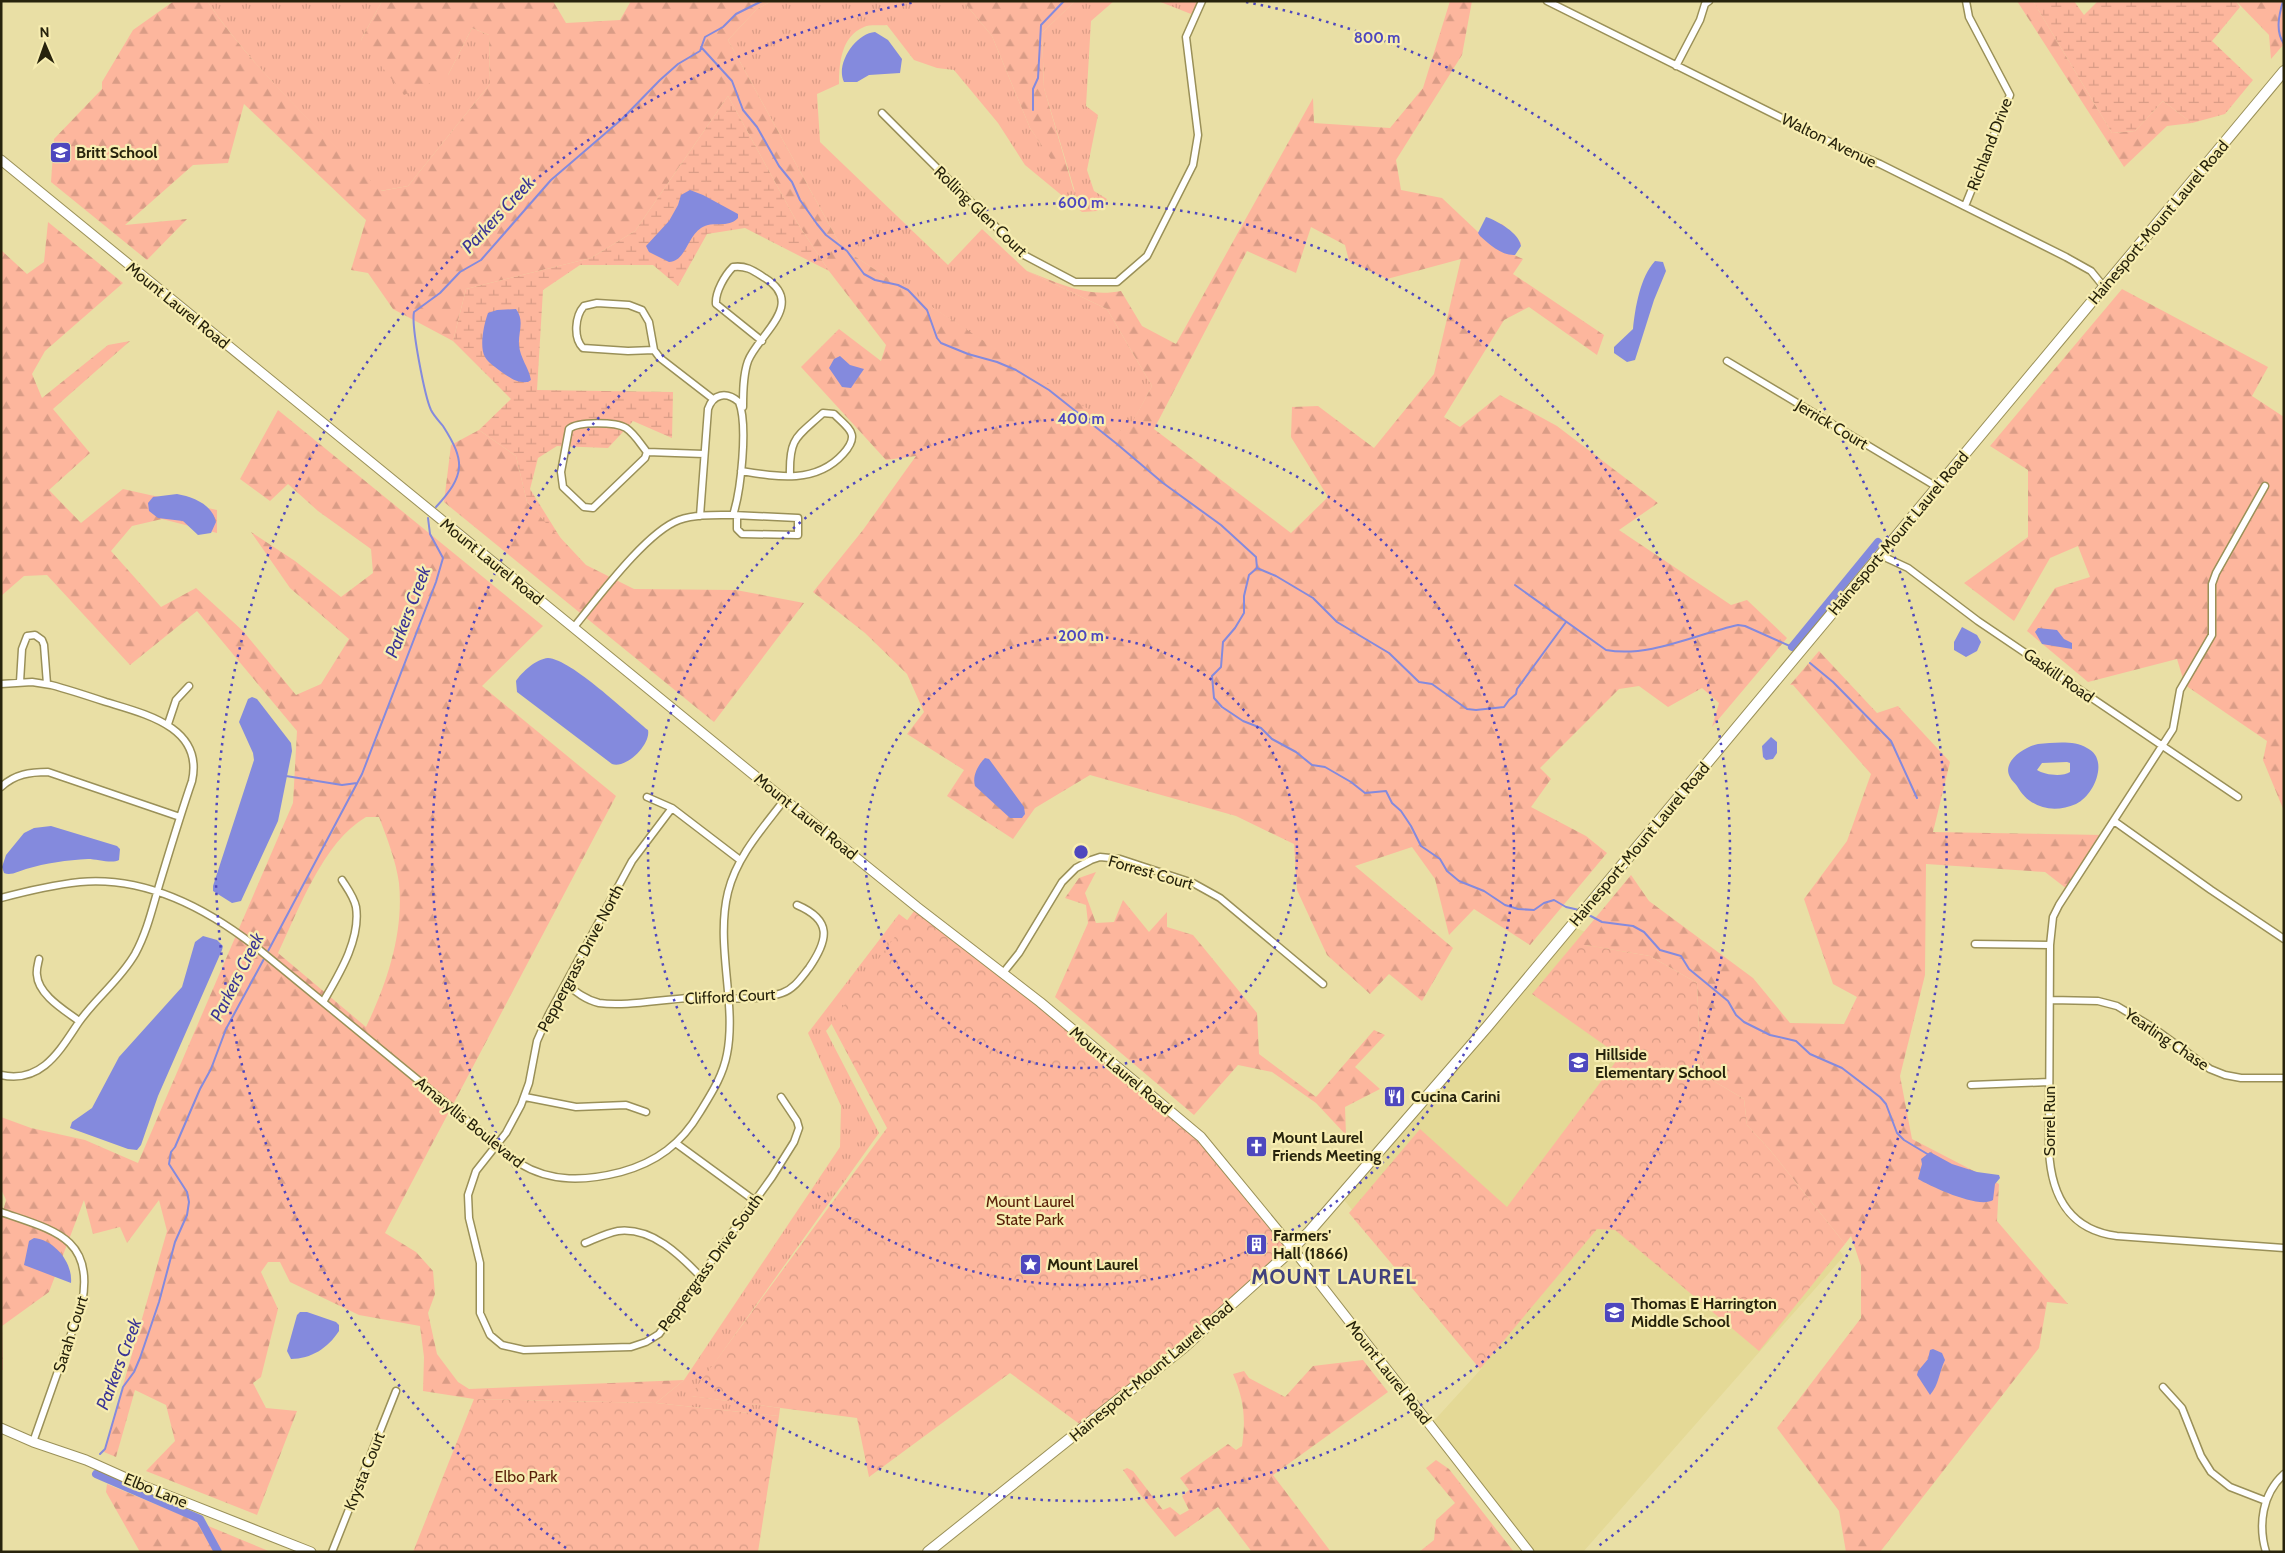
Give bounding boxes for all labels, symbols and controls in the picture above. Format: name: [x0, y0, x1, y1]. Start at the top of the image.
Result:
north arrow: [20, 20, 70, 70]
text: N: [39, 23, 50, 41]
text: 800 m: [1354, 29, 1400, 47]
street label: Richland Drive: [1963, 95, 2016, 193]
street label: Walton Avenue: [1778, 109, 1879, 172]
street label: Hainesport-Mount Laurel Road: [2084, 137, 2232, 308]
school or university icon: Britt School: [48, 140, 72, 164]
place label: Britt School: [76, 143, 157, 162]
street label: Rolling Glen Court: [930, 162, 1032, 261]
water label: Parkers Creek: [457, 171, 540, 258]
text: 600 m: [1058, 194, 1104, 212]
street label: Mount Laurel Road: [122, 258, 233, 353]
street label: Jerrick Court: [1791, 395, 1872, 454]
text: 400 m: [1058, 410, 1104, 428]
street label: Hainesport-Mount Laurel Road: [1824, 448, 1972, 619]
street label: Mount Laurel Road: [436, 514, 547, 609]
water label: Parkers Creek: [380, 562, 436, 661]
text: 200 m: [1058, 627, 1104, 645]
street label: Gaskill Road: [2020, 644, 2098, 707]
street label: Hainesport-Mount Laurel Road: [1565, 759, 1713, 930]
street label: Mount Laurel Road: [750, 769, 861, 864]
centre of rings: [1072, 843, 1090, 861]
street label: Forrest Court: [1106, 851, 1196, 894]
street label: Peppergrass Drive North: [534, 881, 627, 1035]
water label: Parkers Creek: [205, 928, 269, 1025]
street label: Clifford Court: [684, 985, 776, 1008]
street label: Yearling Chase: [2120, 1004, 2212, 1075]
street label: Mount Laurel Road: [1066, 1022, 1175, 1118]
place label: Hillside Elementary School: [1595, 1045, 1726, 1082]
school or university icon: Hillside Elementary School: [1567, 1051, 1591, 1075]
street label: Amaryllis Boulevard: [412, 1073, 528, 1172]
restaurant icon: Cucina Carini: [1383, 1084, 1407, 1108]
street label: Sorrel Run: [2040, 1086, 2059, 1156]
place label: Cucina Carini: [1411, 1087, 1500, 1106]
place label: Mount Laurel Friends Meeting: [1272, 1128, 1381, 1165]
church icon: Mount Laurel Friends Meeting: [1244, 1134, 1268, 1158]
street label: Peppergrass Drive South: [654, 1190, 767, 1335]
park label: Mount Laurel State Park: [986, 1192, 1075, 1229]
place label: Farmers' Hall (1866): [1273, 1226, 1348, 1263]
building icon: Farmers' Hall (1866): [1245, 1232, 1269, 1256]
place icon: Mount Laurel: [1019, 1252, 1043, 1276]
place label: Mount Laurel: [1047, 1255, 1138, 1274]
district label: MOUNT LAUREL: [1251, 1264, 1417, 1289]
street label: Sarah Court: [49, 1293, 92, 1375]
place label: Thomas E Harrington Middle School: [1631, 1294, 1777, 1331]
street label: Hainesport-Mount Laurel Road: [1066, 1297, 1237, 1445]
school or university icon: Thomas E Harrington Middle School: [1603, 1300, 1627, 1324]
water label: Parkers Creek: [91, 1314, 147, 1413]
street label: Mount Laurel Road: [1342, 1316, 1435, 1428]
street label: Krysta Court: [340, 1429, 389, 1513]
park label: Elbo Park: [495, 1467, 558, 1486]
street label: Elbo Lane: [121, 1469, 190, 1512]

